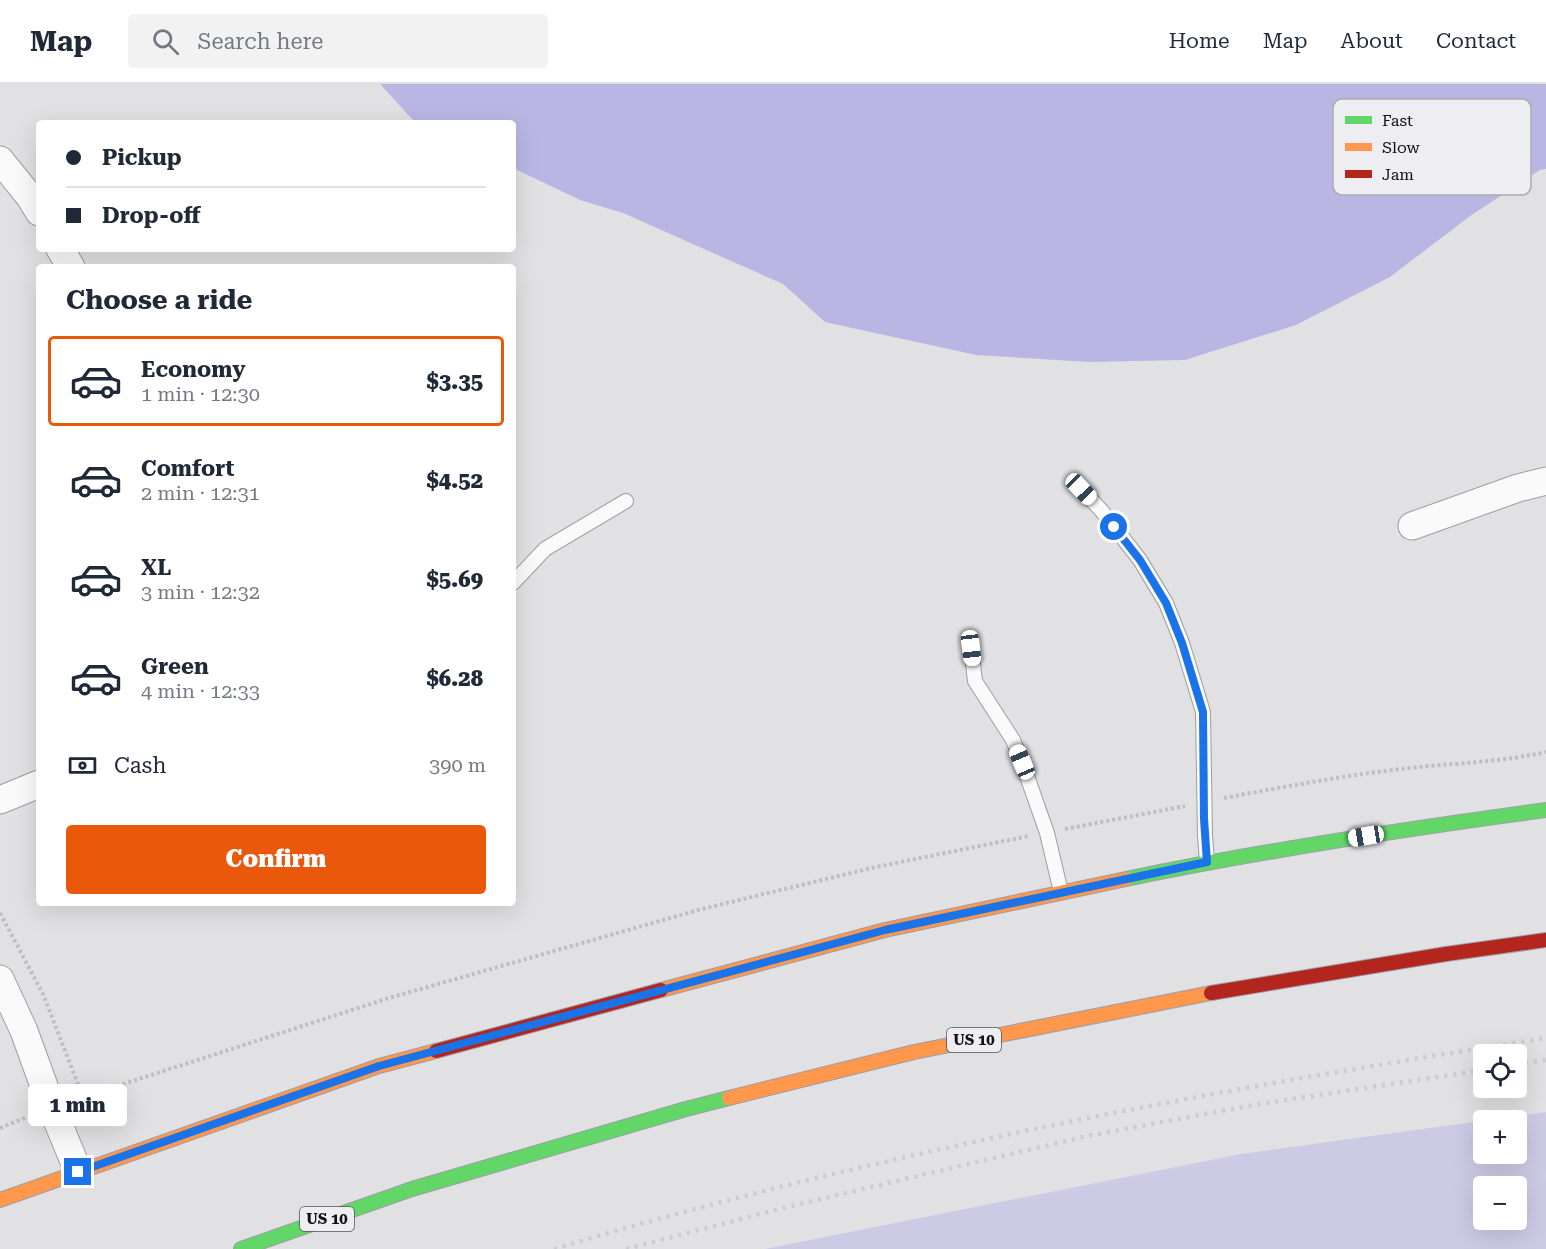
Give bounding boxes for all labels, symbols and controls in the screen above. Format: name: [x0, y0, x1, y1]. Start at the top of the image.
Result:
search box: [128, 14, 548, 68]
text: Map: [30, 25, 92, 58]
icon: search: [149, 25, 182, 58]
text: Search here: [197, 29, 323, 54]
text: Home: [1169, 29, 1230, 53]
text: Map: [1263, 29, 1308, 53]
text: About: [1341, 29, 1403, 53]
text: Contact: [1436, 29, 1516, 53]
legend: [1333, 99, 1531, 195]
text: Fast: [1382, 111, 1413, 130]
text: Slow: [1382, 138, 1420, 157]
text: Pickup: [102, 145, 182, 170]
text: Jam: [1382, 165, 1414, 184]
text: Drop-off: [102, 203, 200, 228]
text: Choose a ride: [66, 284, 252, 316]
icon: car: [69, 354, 123, 408]
text: Economy: [141, 357, 245, 382]
text: $3.35: [426, 369, 483, 394]
text: 1 min · 12:30: [141, 382, 260, 406]
icon: car: [69, 453, 123, 507]
text: Comfort: [141, 456, 234, 481]
text: $4.52: [426, 468, 483, 493]
car: [1062, 470, 1100, 508]
text: 2 min · 12:31: [141, 481, 260, 505]
route start: [1100, 513, 1127, 540]
icon: car: [69, 552, 123, 606]
text: XL: [141, 555, 171, 580]
text: $5.69: [426, 567, 483, 592]
text: 3 min · 12:32: [141, 580, 260, 604]
car: [960, 629, 982, 667]
icon: car: [69, 651, 123, 705]
text: Green: [141, 654, 209, 679]
text: $6.28: [426, 666, 483, 691]
text: 4 min · 12:33: [141, 679, 260, 703]
car: [1007, 742, 1037, 782]
icon: cash: [66, 749, 99, 782]
text: Cash: [114, 753, 166, 778]
text: 390 m: [429, 753, 486, 777]
car: [1347, 824, 1385, 848]
button: Confirm: [66, 825, 486, 894]
road number: US 10: [947, 1028, 1001, 1052]
map controls: [1473, 1044, 1527, 1230]
button: locate: [1473, 1044, 1527, 1098]
callout: 1 min: [28, 1085, 128, 1127]
text: 1 min: [49, 1093, 106, 1117]
button: +: [1473, 1110, 1527, 1164]
route end: [64, 1158, 91, 1185]
button: −: [1473, 1176, 1527, 1230]
road number: US 10: [300, 1207, 354, 1231]

